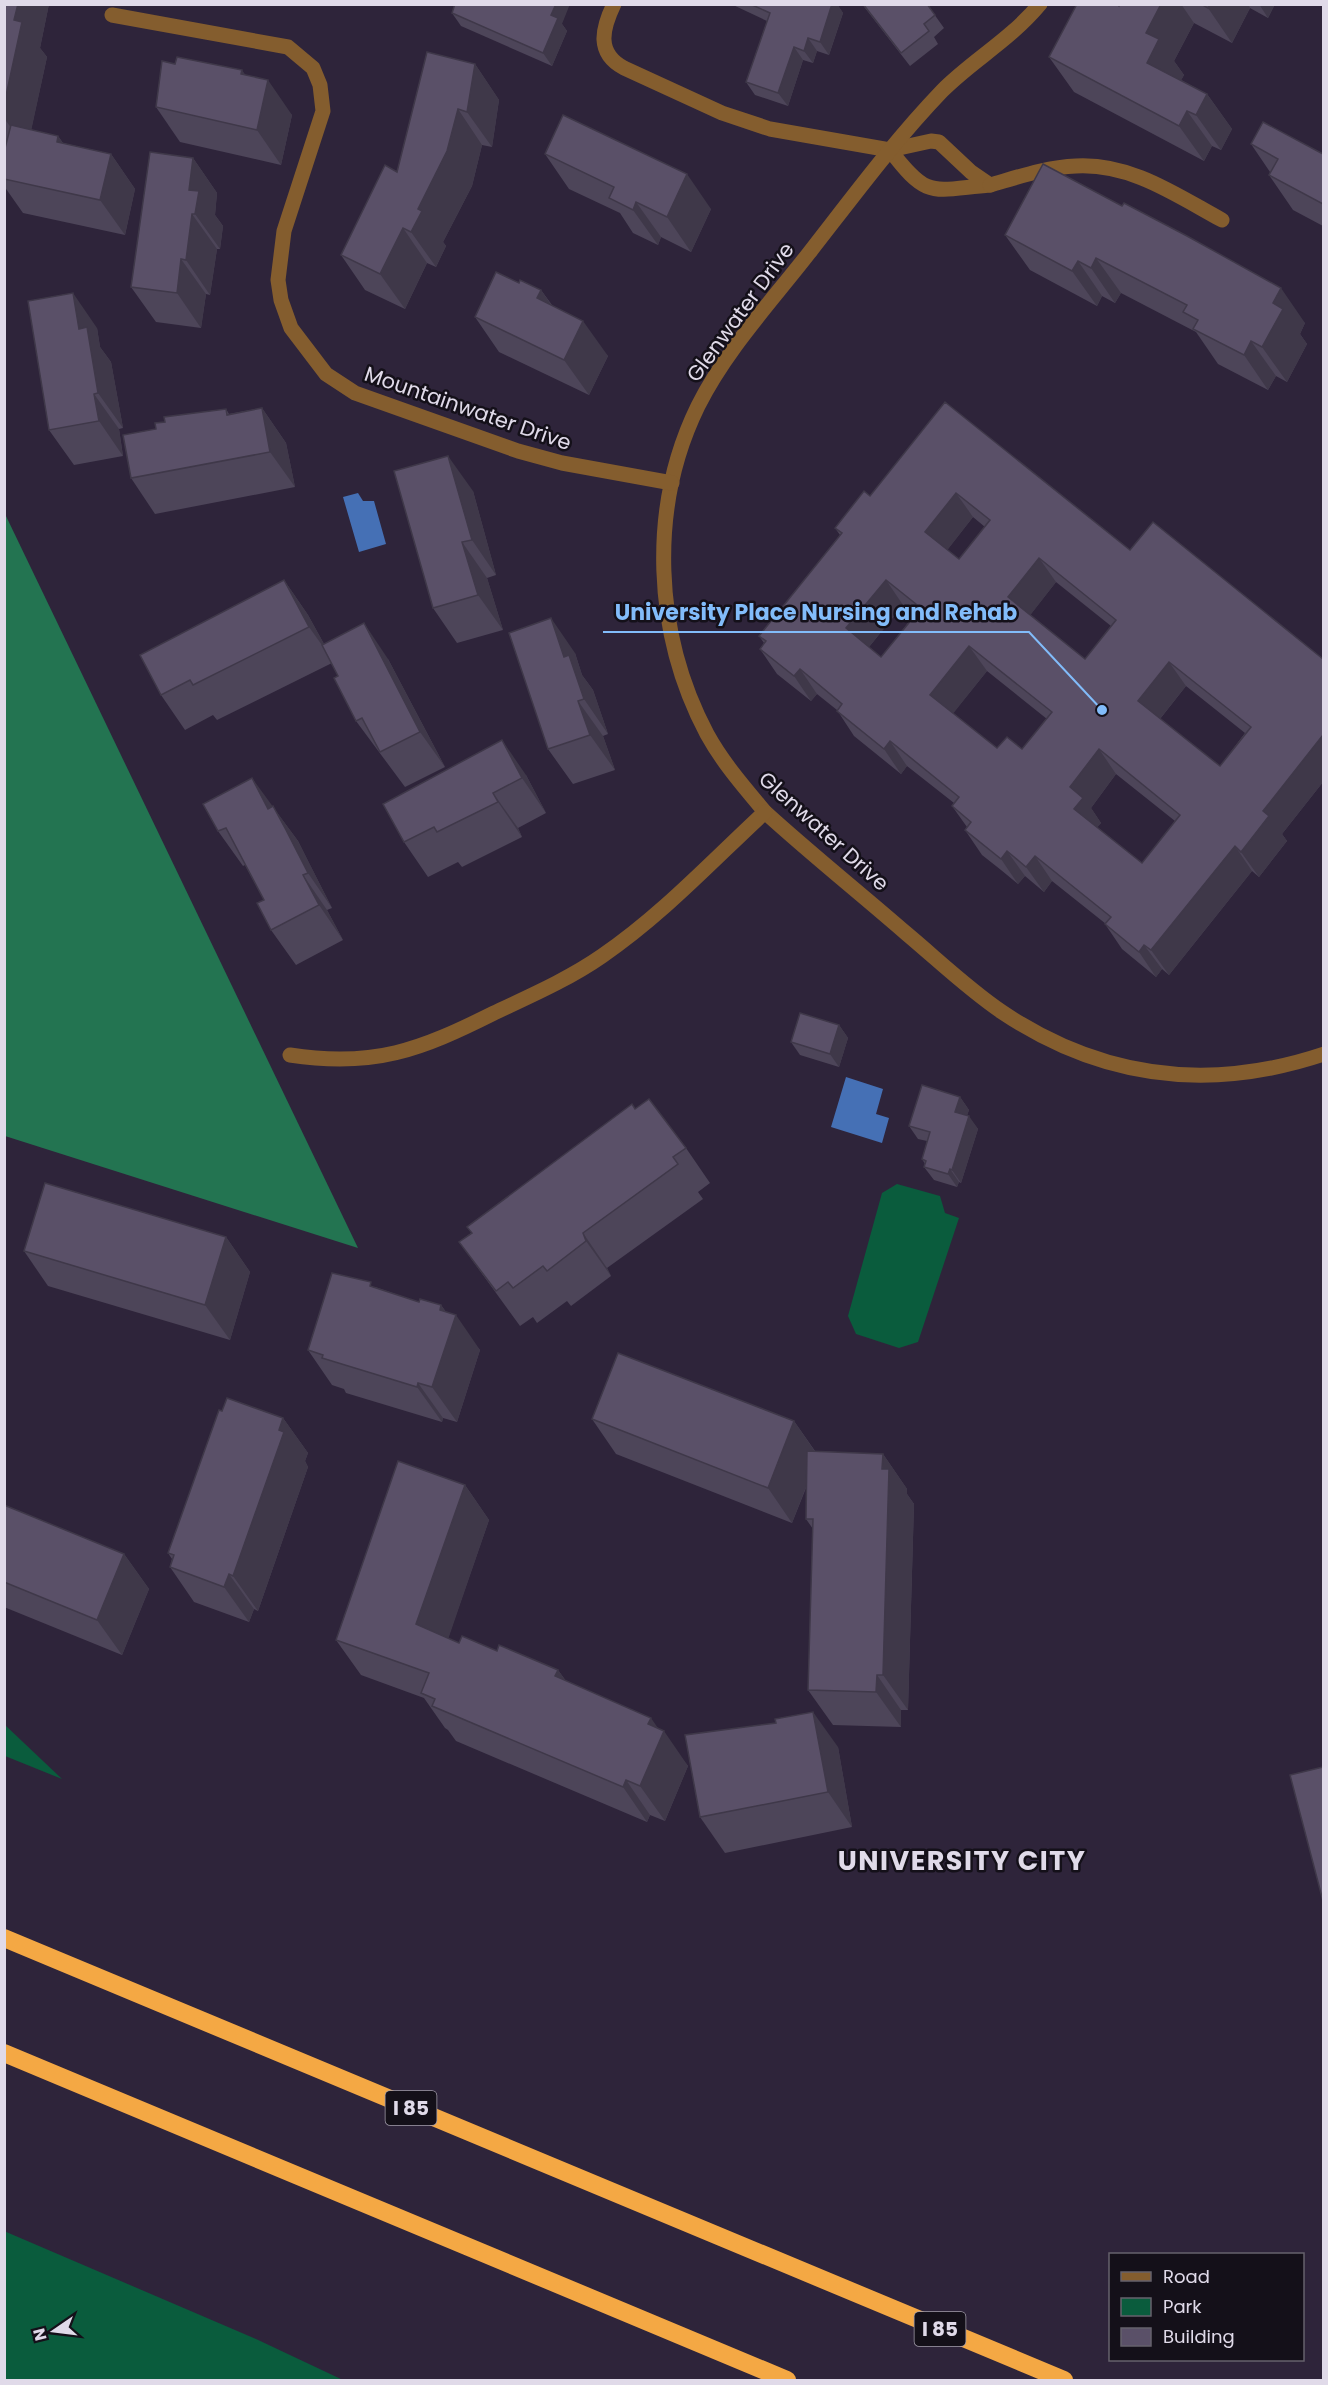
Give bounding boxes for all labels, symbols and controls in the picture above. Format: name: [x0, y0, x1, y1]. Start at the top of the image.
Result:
street label: Glenwater Drive: [679, 236, 801, 388]
street label: Mountainwater Drive: [361, 359, 575, 457]
callout: University Place Nursing and Rehab: [603, 592, 1029, 632]
text: University Place Nursing and Rehab: [615, 597, 1017, 628]
street label: Glenwater Drive: [753, 765, 895, 897]
district label: UNIVERSITY CITY: [838, 1842, 1086, 1879]
road number: I 85: [386, 2091, 436, 2125]
legend: [1109, 2253, 1304, 2361]
text: Road: [1163, 2264, 1210, 2289]
text: Park: [1163, 2294, 1202, 2319]
north arrow: [24, 2301, 84, 2361]
road number: I 85: [914, 2312, 966, 2346]
text: Building: [1163, 2324, 1235, 2349]
text: N: [27, 2326, 53, 2343]

